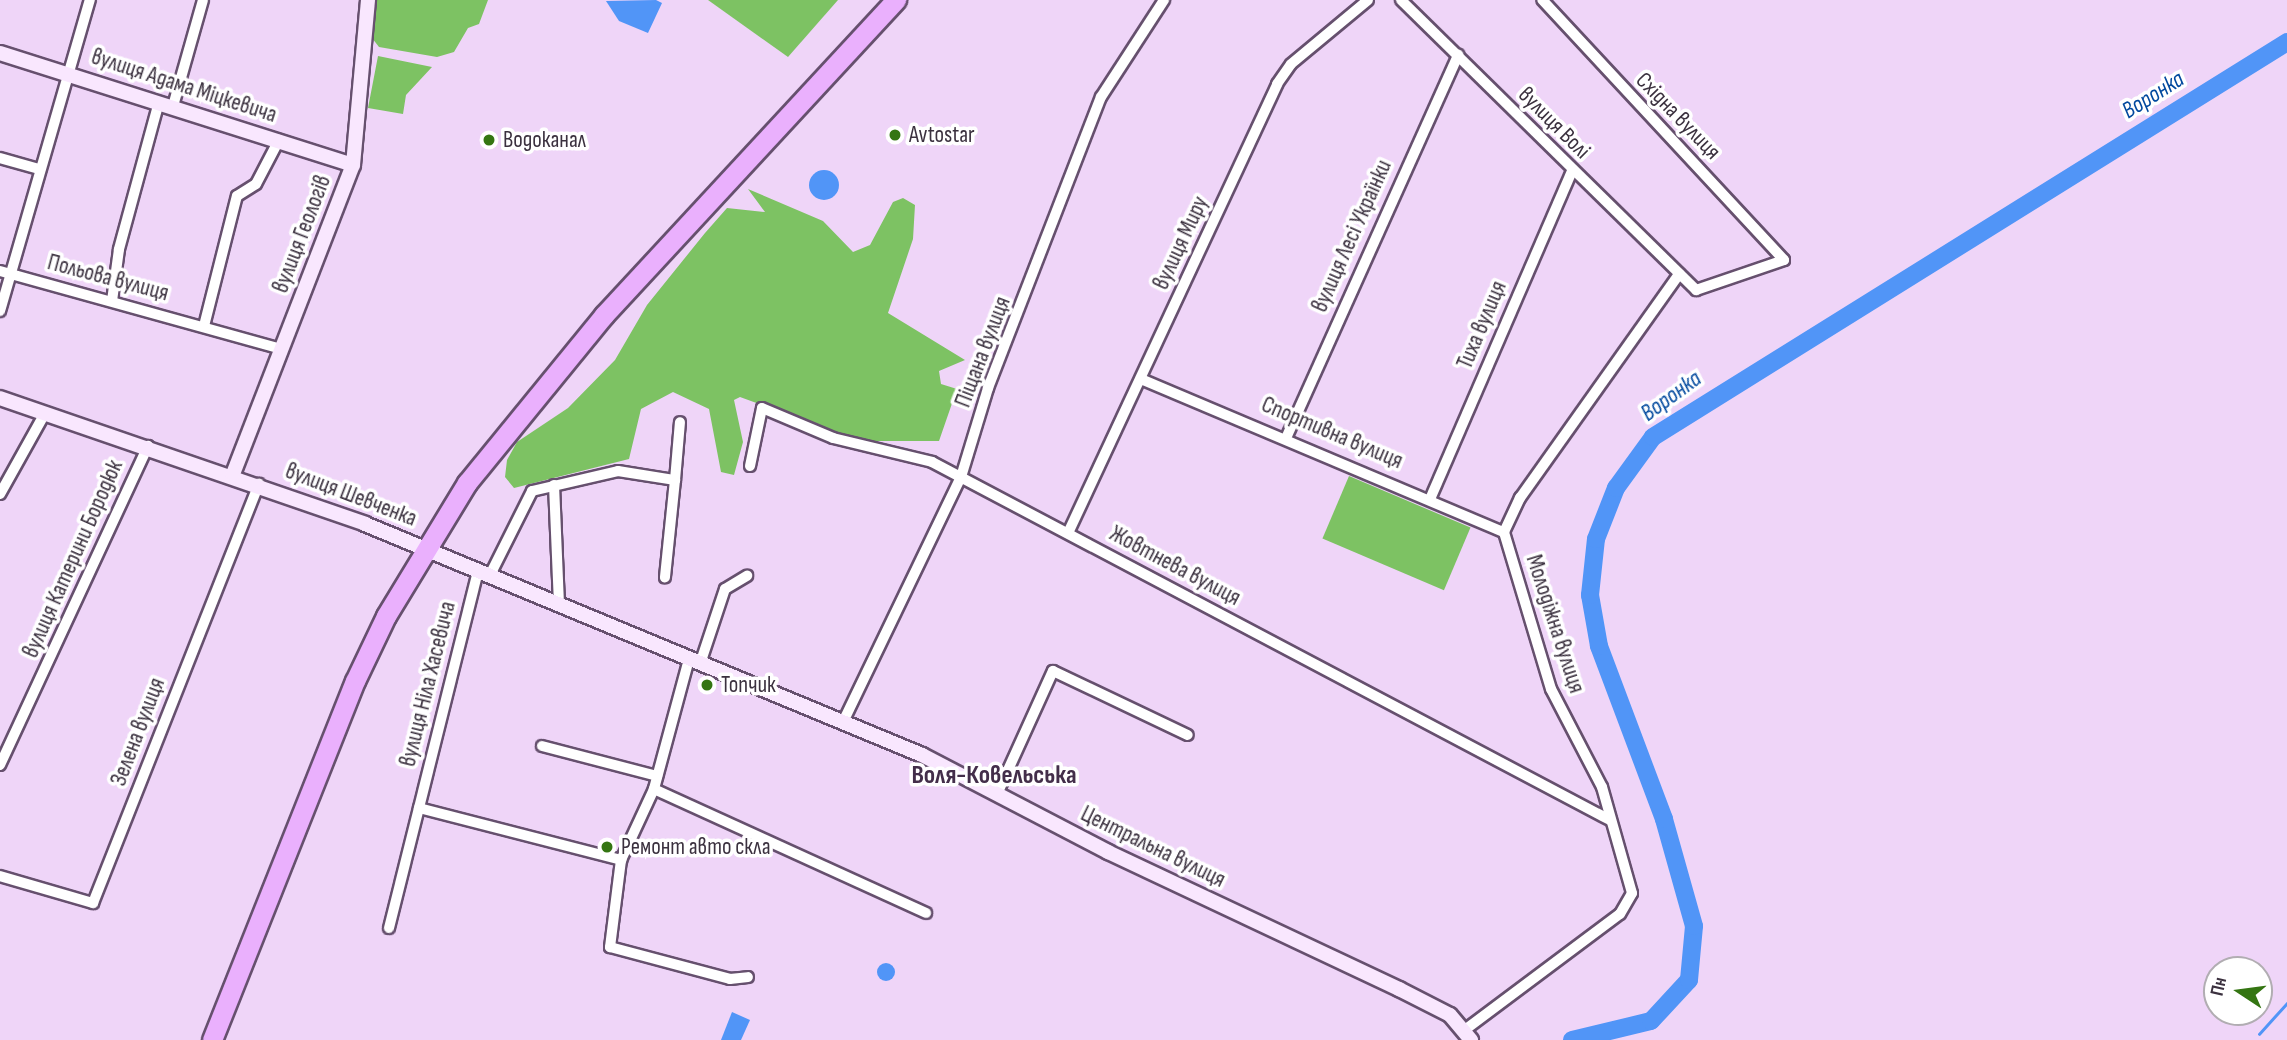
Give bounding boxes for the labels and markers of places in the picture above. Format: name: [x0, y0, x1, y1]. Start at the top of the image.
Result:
place label: Avtostar: [909, 121, 975, 149]
place label: Водоканал: [503, 126, 586, 154]
marker: Avtostar: [887, 127, 903, 143]
marker: Водоканал: [481, 132, 497, 148]
place label: Топчик: [721, 671, 776, 699]
marker: Топчик: [699, 677, 715, 693]
place label: Ремонт авто скла: [621, 833, 770, 861]
marker: Ремонт авто скла: [599, 839, 615, 855]

